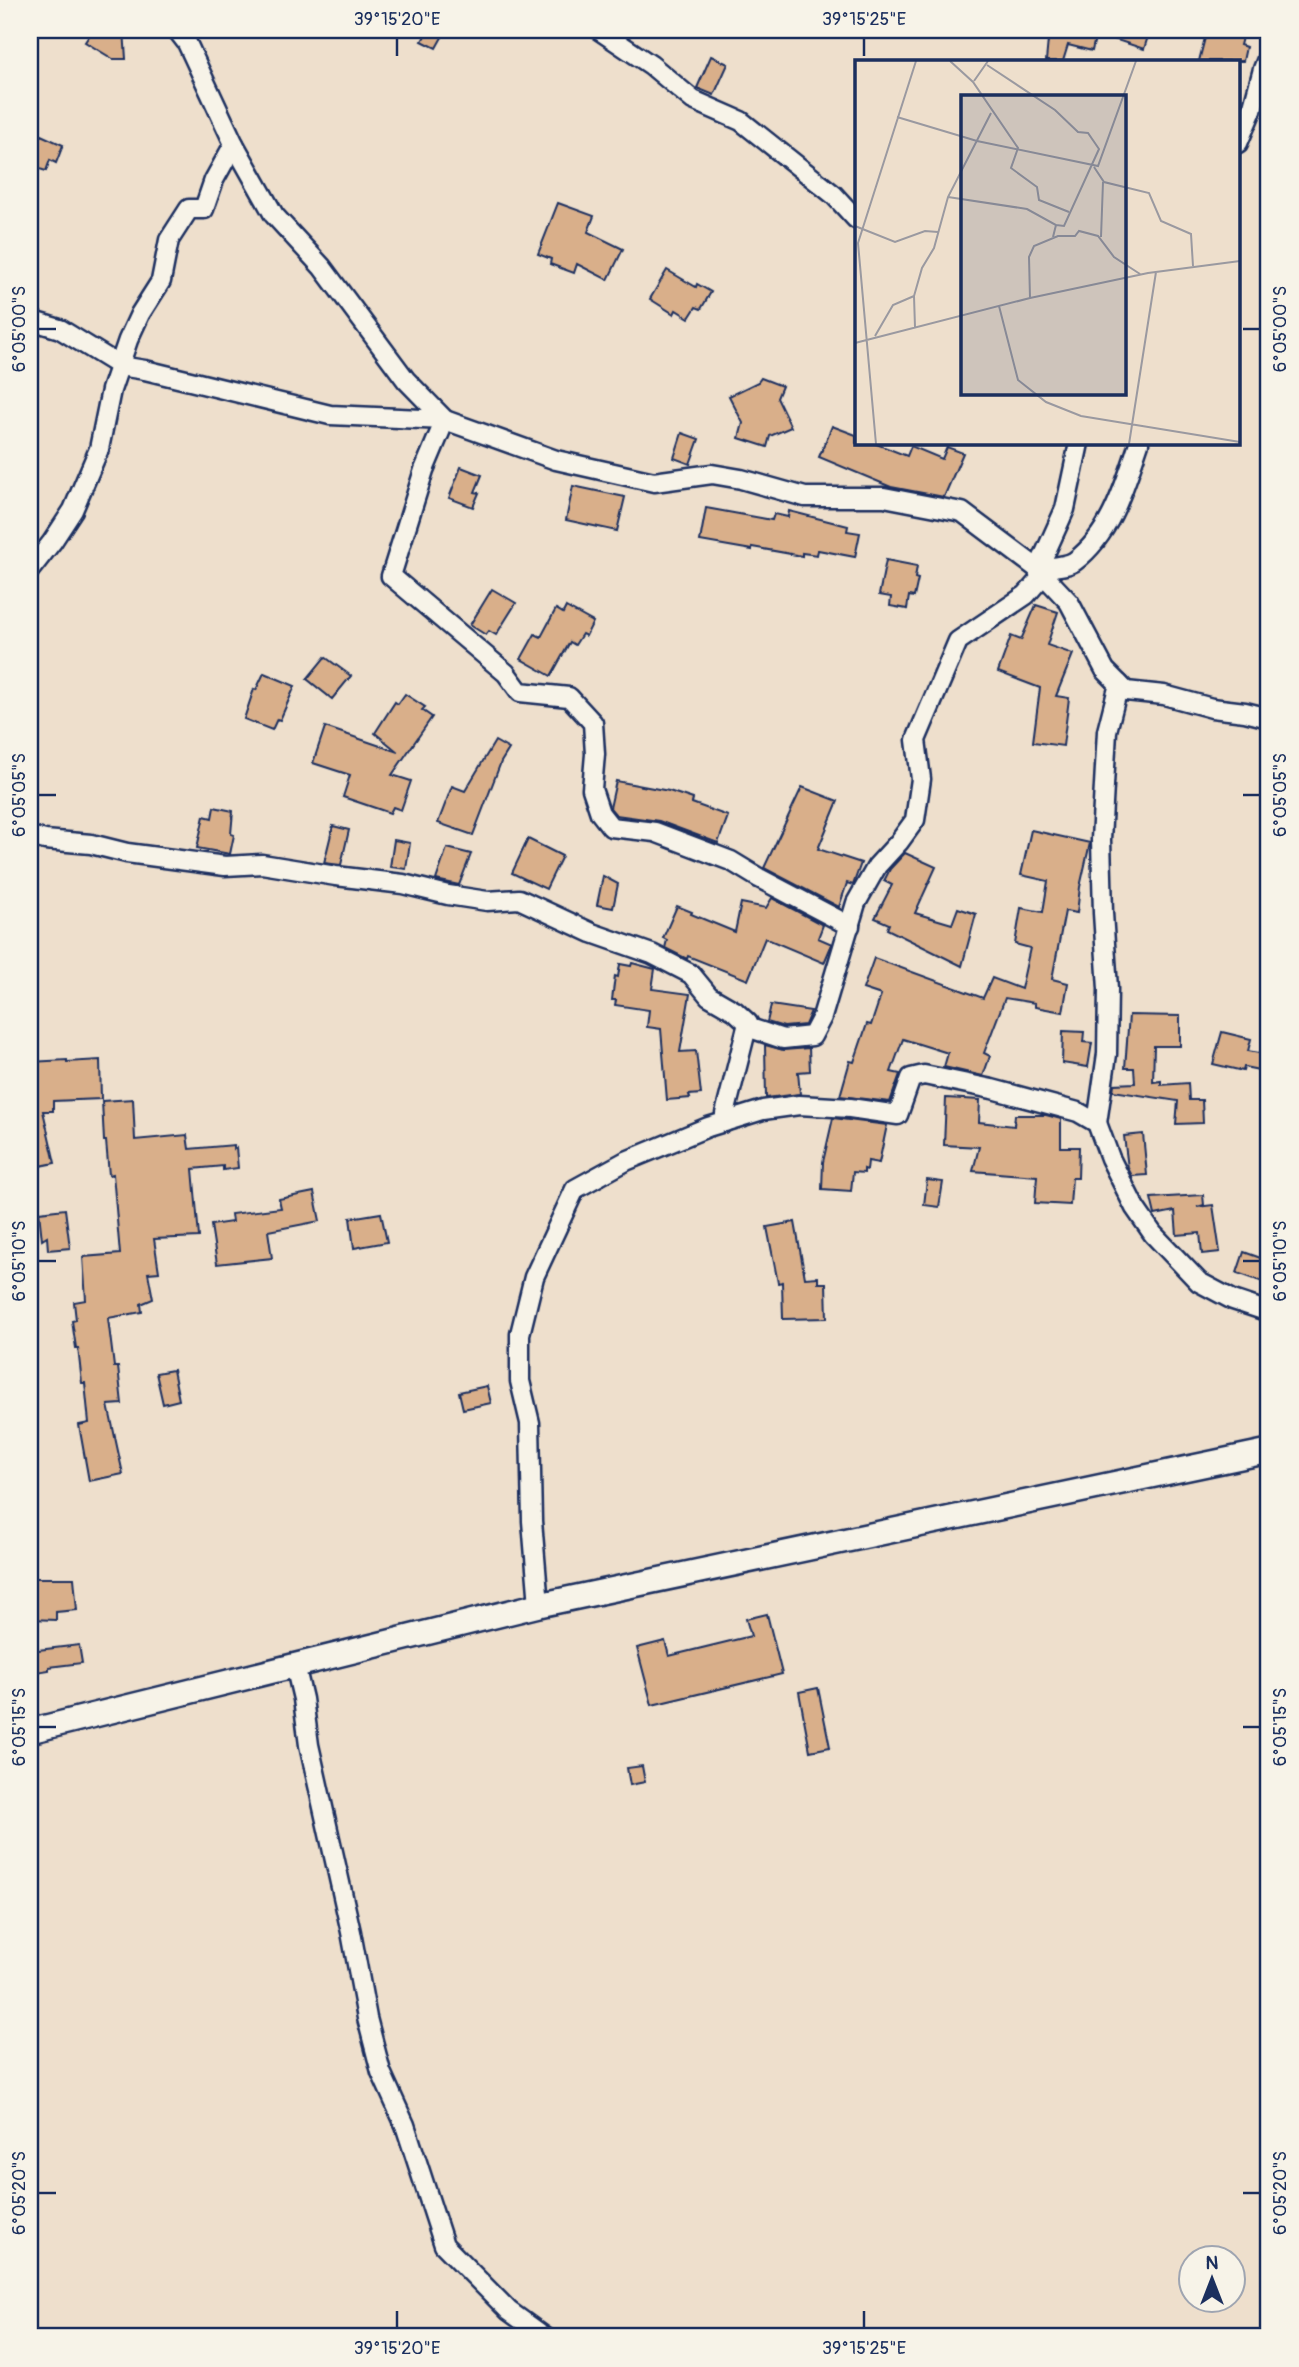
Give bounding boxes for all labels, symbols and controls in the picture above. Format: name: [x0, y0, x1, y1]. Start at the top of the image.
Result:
text: 39°15'20"E: [354, 8, 440, 31]
text: 39°15'25"E: [822, 8, 906, 31]
inset map: [855, 60, 1240, 444]
text: 6°05'00"S: [8, 286, 31, 372]
text: 6°05'00"S: [1269, 286, 1292, 372]
text: 6°05'05"S: [8, 753, 31, 837]
text: 6°05'05"S: [1269, 753, 1292, 837]
text: 6°05'10"S: [8, 1220, 31, 1302]
text: 6°05'10"S: [1269, 1220, 1292, 1302]
text: 6°05'15"S: [8, 1688, 31, 1766]
text: 6°05'15"S: [1269, 1688, 1292, 1766]
text: 6°05'20"S: [8, 2151, 31, 2235]
text: 6°05'20"S: [1269, 2151, 1292, 2235]
north arrow: [1176, 2244, 1246, 2314]
text: N: [1206, 2251, 1219, 2275]
text: 39°15'20"E: [354, 2337, 440, 2360]
text: 39°15'25"E: [822, 2337, 906, 2360]

